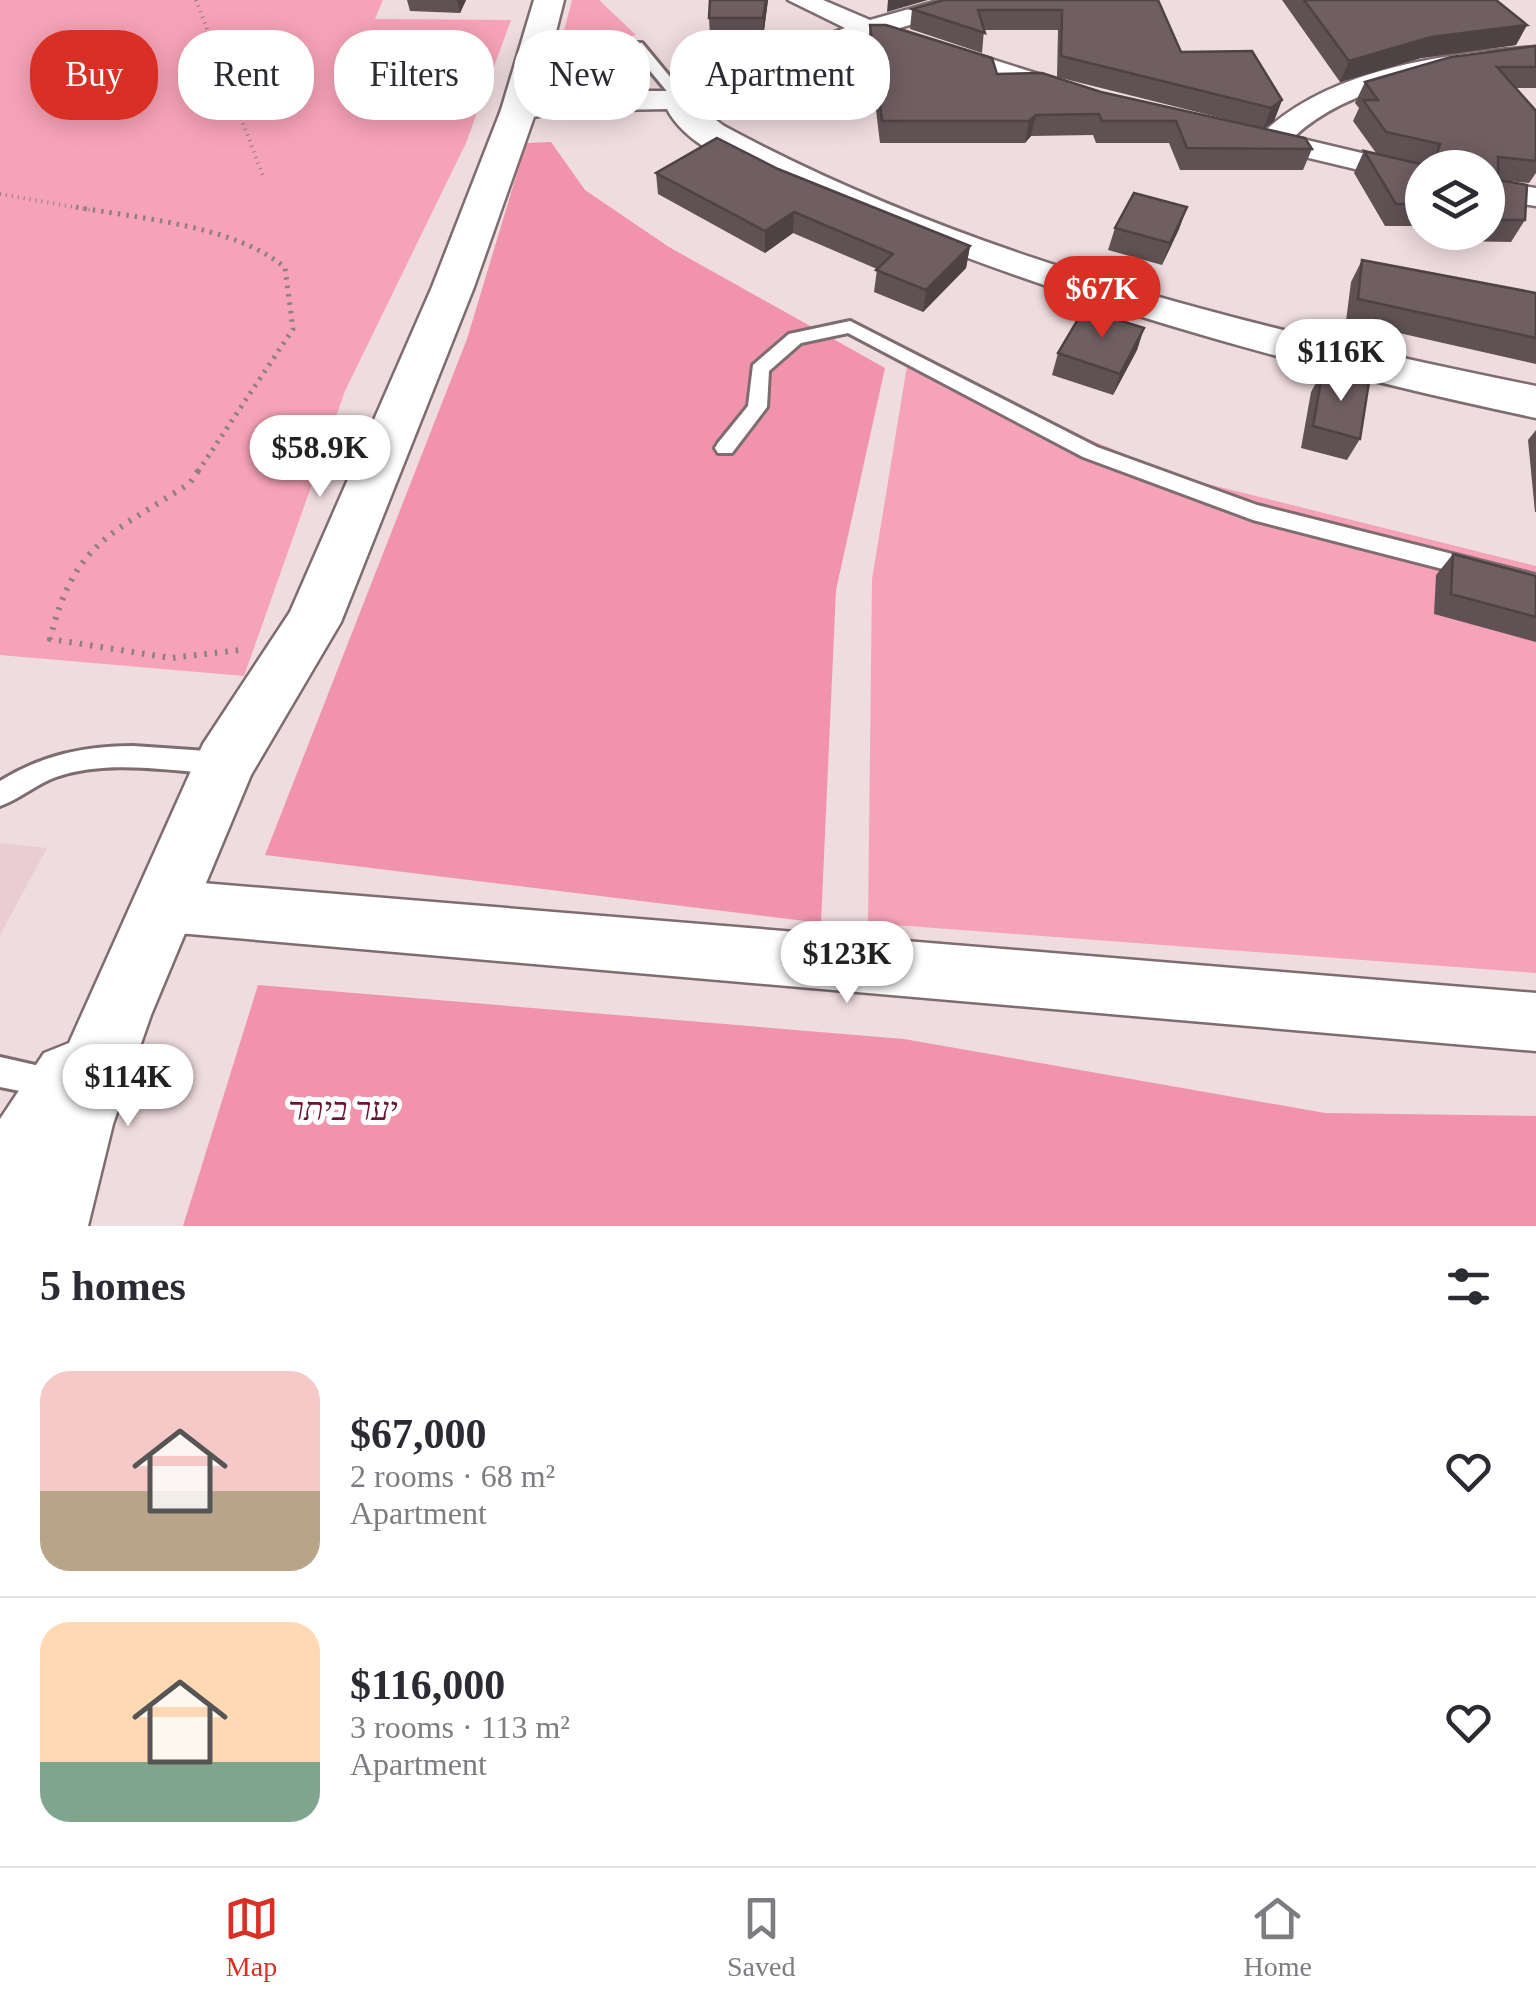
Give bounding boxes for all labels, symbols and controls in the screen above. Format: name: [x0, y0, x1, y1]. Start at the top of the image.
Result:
chip: Buy: [30, 30, 158, 120]
chip: Rent: [178, 30, 314, 120]
chip: Filters: [334, 30, 494, 120]
chip: New: [514, 30, 650, 120]
chip: Apartment: [670, 30, 890, 120]
map controls: [1405, 150, 1505, 250]
button: layers: [1405, 150, 1505, 250]
pin: $67K: [1043, 256, 1161, 341]
text: $67K: [1066, 270, 1138, 306]
pin: $116K: [1271, 319, 1411, 404]
text: $116K: [1297, 333, 1385, 369]
pin: $58.9K: [239, 415, 401, 500]
text: $58.9K: [272, 429, 368, 465]
pin: $123K: [777, 921, 917, 1006]
text: $123K: [803, 935, 891, 971]
pin: $114K: [58, 1044, 198, 1129]
text: $114K: [84, 1058, 172, 1094]
park label: יער ביתר: [288, 1091, 398, 1127]
icon: filters: [1441, 1259, 1496, 1314]
text: 5 homes: [40, 1263, 186, 1309]
icon: home: [120, 1411, 240, 1531]
text: $67,000: [350, 1411, 487, 1457]
icon: heart: [1441, 1444, 1496, 1499]
text: 2 rooms · 68 m²: [350, 1458, 555, 1494]
text: Apartment: [350, 1495, 487, 1531]
icon: home: [120, 1662, 240, 1782]
text: $116,000: [350, 1662, 505, 1708]
icon: heart: [1441, 1695, 1496, 1750]
text: 3 rooms · 113 m²: [350, 1709, 570, 1745]
text: Apartment: [350, 1746, 487, 1782]
tab: Map: [224, 1891, 279, 1983]
tab: Saved: [727, 1891, 795, 1983]
tab: Home: [1244, 1891, 1312, 1983]

